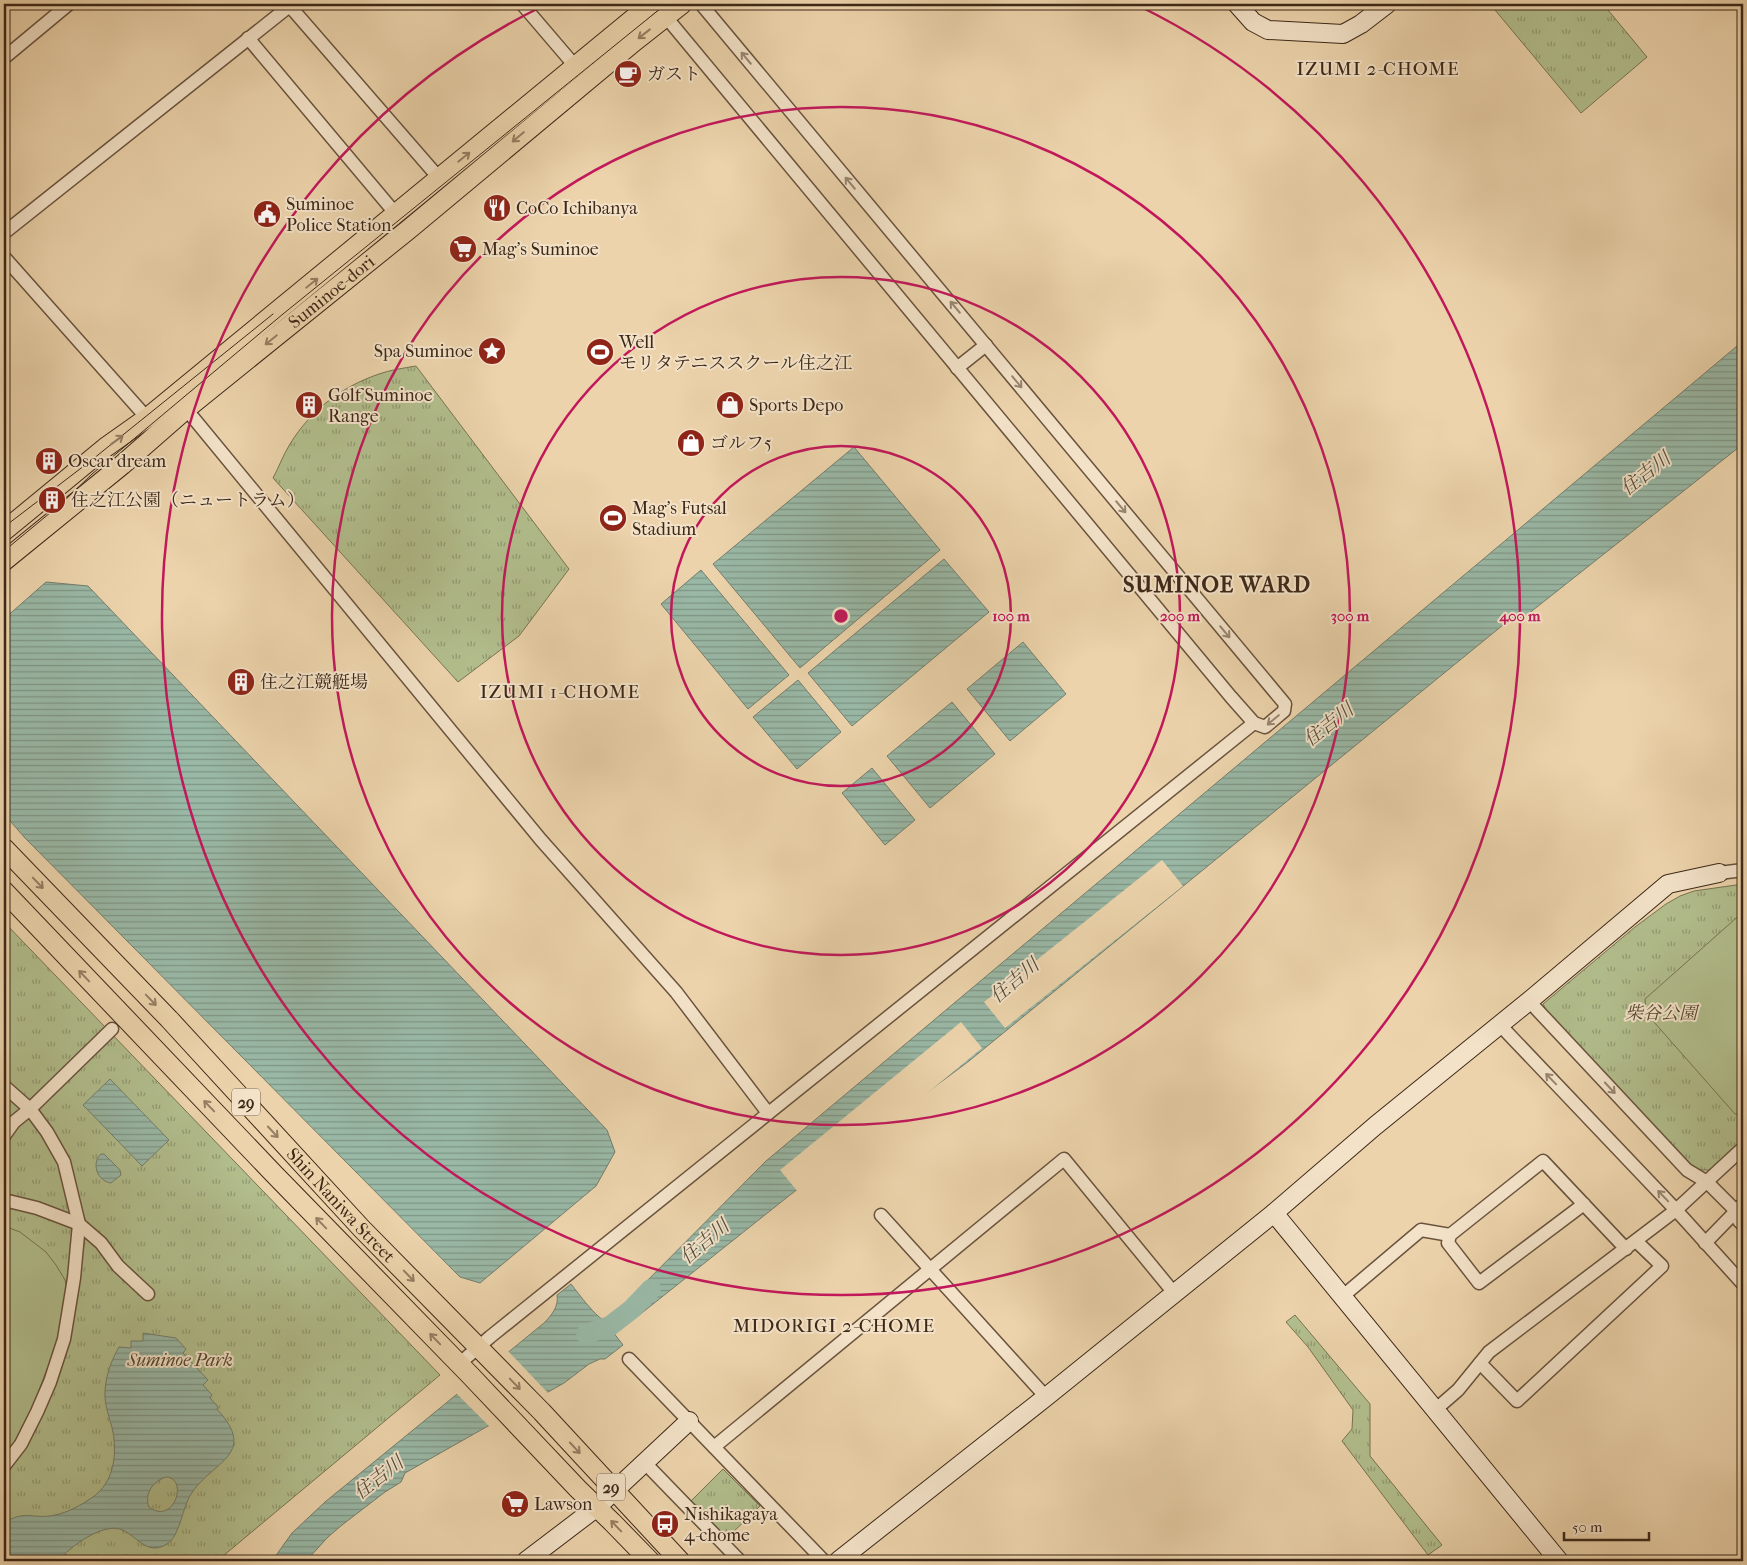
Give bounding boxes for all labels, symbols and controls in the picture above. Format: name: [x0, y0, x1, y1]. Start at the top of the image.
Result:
one-way arrow: [637, 29, 651, 39]
one-way arrow: [741, 52, 752, 65]
district label: IZUMI 2-CHOME: [1297, 58, 1459, 80]
cafe icon: ガスト: [613, 59, 643, 89]
place label: ガスト: [647, 64, 701, 85]
one-way arrow: [512, 132, 525, 143]
one-way arrow: [457, 151, 470, 162]
one-way arrow: [845, 176, 856, 189]
restaurant icon: CoCo Ichibanya: [482, 193, 512, 223]
place label: Suminoe Police Station: [286, 194, 392, 236]
place label: CoCo Ichibanya: [516, 198, 638, 219]
public building icon: Suminoe Police Station: [252, 199, 282, 229]
supermarket icon: Mag's Suminoe: [448, 234, 478, 264]
place label: Mag's Suminoe: [482, 239, 599, 260]
street label: Suminoe-dori: [284, 251, 380, 333]
one-way arrow: [305, 278, 318, 289]
one-way arrow: [949, 301, 960, 314]
place label: Well モリタテニススクール住之江: [618, 332, 852, 374]
one-way arrow: [265, 335, 278, 346]
place icon: Spa Suminoe: [477, 336, 507, 366]
sports icon: Well モリタテニススクール住之江: [585, 337, 615, 367]
place label: Spa Suminoe: [374, 341, 473, 362]
one-way arrow: [1011, 376, 1023, 389]
place label: Golf Suminoe Range: [328, 385, 433, 427]
building icon: Golf Suminoe Range: [294, 390, 324, 420]
shop icon: Sports Depo: [715, 390, 745, 420]
place label: Sports Depo: [749, 395, 843, 416]
shop icon: ゴルフ5: [676, 428, 706, 458]
place label: ゴルフ5: [710, 433, 772, 454]
one-way arrow: [110, 434, 123, 445]
building icon: Oscar dream: [34, 446, 64, 476]
water label: 住吉川: [1616, 446, 1676, 500]
place label: Oscar dream: [68, 451, 166, 472]
building icon: 住之江公園（ニュートラム）: [37, 485, 67, 515]
place label: 住之江公園（ニュートラム）: [71, 490, 305, 511]
place label: Mag's Futsal Stadium: [632, 498, 727, 540]
one-way arrow: [1116, 500, 1127, 513]
sports icon: Mag's Futsal Stadium: [598, 503, 628, 533]
district label: SUMINOE WARD: [1123, 572, 1311, 598]
centre of rings: [832, 607, 850, 625]
text: 100 m: [992, 607, 1030, 625]
text: 200 m: [1160, 607, 1200, 625]
text: 300 m: [1331, 607, 1370, 625]
text: 400 m: [1498, 607, 1541, 625]
one-way arrow: [1220, 625, 1231, 638]
building icon: 住之江競艇場: [226, 667, 256, 697]
place label: 住之江競艇場: [260, 672, 368, 693]
district label: IZUMI 1-CHOME: [480, 681, 640, 703]
water label: 住吉川: [1299, 697, 1359, 751]
one-way arrow: [1267, 715, 1280, 726]
one-way arrow: [32, 877, 44, 890]
water label: 住吉川: [986, 953, 1045, 1008]
one-way arrow: [78, 969, 90, 982]
one-way arrow: [145, 994, 157, 1007]
park label: 柴谷公園: [1625, 1003, 1700, 1024]
one-way arrow: [1545, 1072, 1557, 1085]
one-way arrow: [1604, 1082, 1616, 1094]
road number: 29: [232, 1088, 260, 1116]
one-way arrow: [203, 1099, 215, 1112]
one-way arrow: [267, 1126, 279, 1139]
street label: Shin Naniwa Street: [282, 1144, 399, 1268]
one-way arrow: [1657, 1190, 1669, 1203]
water label: 住吉川: [676, 1214, 735, 1269]
one-way arrow: [315, 1217, 328, 1229]
one-way arrow: [402, 1270, 415, 1282]
district label: MIDORIGI 2-CHOME: [733, 1315, 935, 1337]
one-way arrow: [429, 1333, 441, 1346]
park label: Suminoe Park: [126, 1350, 233, 1371]
one-way arrow: [508, 1378, 521, 1390]
one-way arrow: [569, 1441, 581, 1454]
water label: 住吉川: [349, 1450, 409, 1504]
road number: 29: [597, 1474, 625, 1500]
supermarket icon: Lawson: [500, 1489, 530, 1519]
place label: Lawson: [534, 1494, 593, 1515]
place label: Nishikagaya 4-chome: [684, 1504, 778, 1546]
bus stop icon: Nishikagaya 4-chome: [650, 1509, 680, 1539]
scale bar: [1564, 1510, 1650, 1542]
text: 50 m: [1572, 1518, 1603, 1536]
one-way arrow: [610, 1520, 622, 1532]

